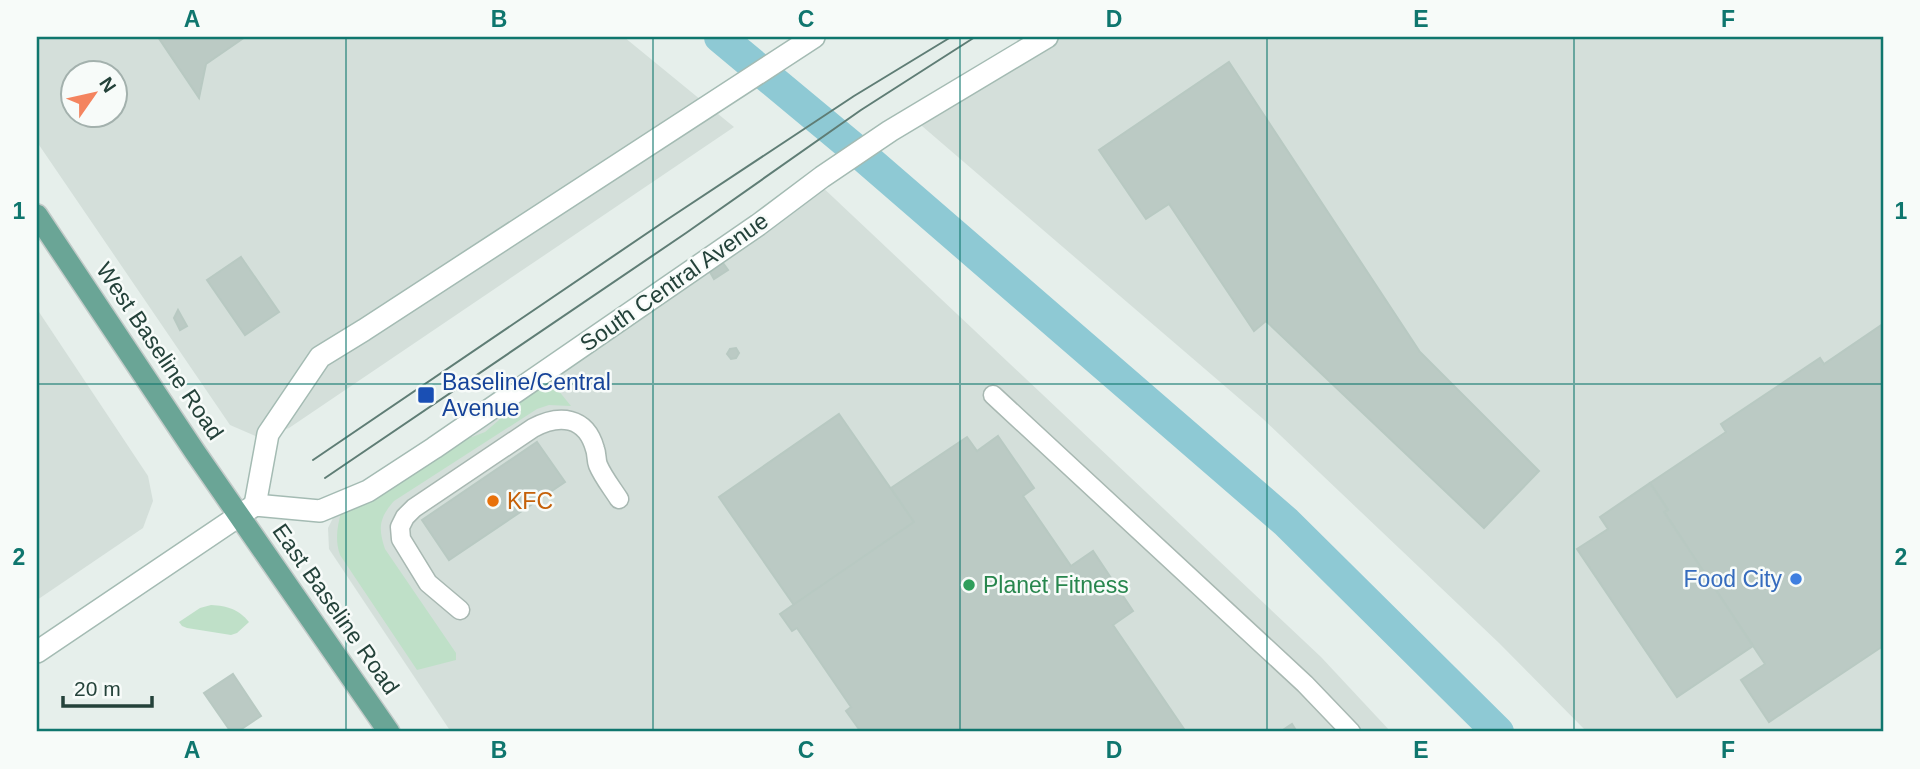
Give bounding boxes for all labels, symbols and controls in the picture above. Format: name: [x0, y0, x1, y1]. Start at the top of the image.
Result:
text: A: [184, 6, 200, 32]
text: B: [491, 6, 507, 32]
text: C: [798, 6, 814, 32]
text: D: [1106, 6, 1122, 32]
text: E: [1413, 6, 1429, 32]
text: F: [1721, 6, 1735, 32]
north arrow: [60, 60, 130, 130]
text: N: [95, 73, 120, 96]
text: 1: [13, 198, 26, 224]
text: 1: [1895, 198, 1908, 224]
street label: South Central Avenue: [575, 207, 773, 357]
street label: West Baseline Road: [91, 258, 229, 444]
place label: Baseline/Central Avenue: [442, 369, 611, 421]
marker: Baseline/Central Avenue: [416, 385, 436, 405]
place label: KFC: [507, 488, 553, 514]
marker: KFC: [485, 493, 501, 509]
street label: East Baseline Road: [267, 519, 405, 699]
text: 2: [13, 544, 25, 570]
text: 2: [1895, 544, 1907, 570]
place label: Food City: [1684, 566, 1782, 592]
marker: Food City: [1788, 571, 1804, 587]
place label: Planet Fitness: [983, 572, 1129, 598]
marker: Planet Fitness: [961, 577, 977, 593]
scale bar: [63, 664, 152, 708]
text: 20 m: [74, 677, 121, 700]
text: A: [184, 737, 200, 763]
text: B: [491, 737, 507, 763]
text: C: [798, 737, 814, 763]
text: D: [1106, 737, 1122, 763]
text: E: [1413, 737, 1429, 763]
text: F: [1721, 737, 1735, 763]

